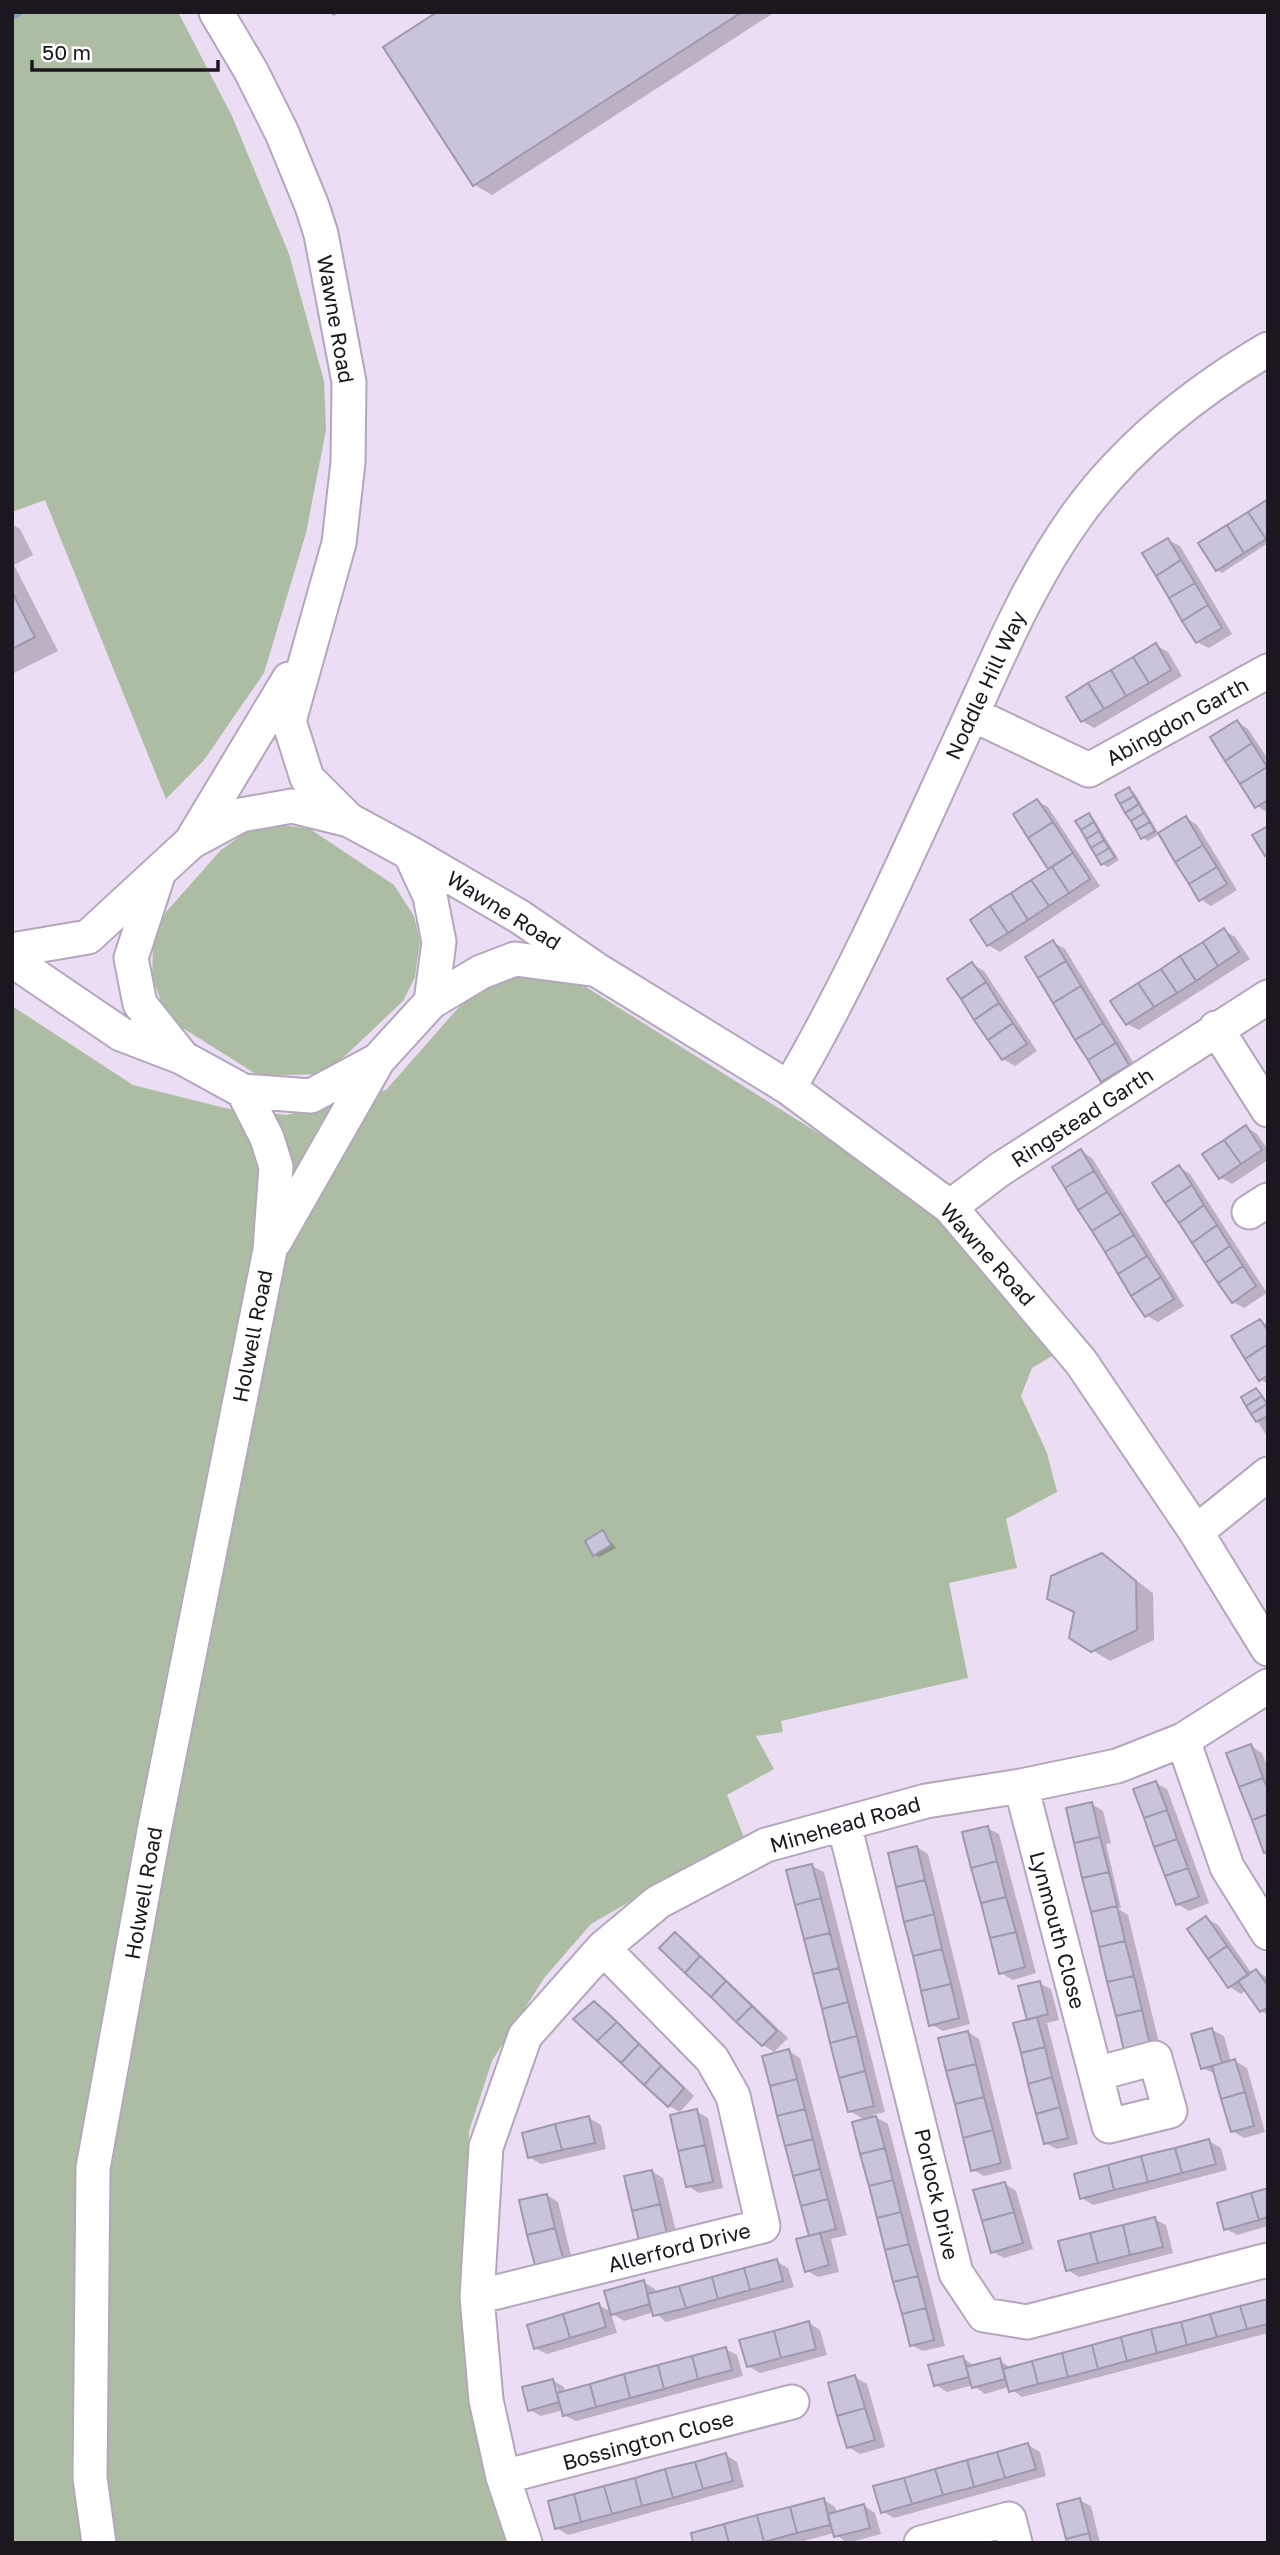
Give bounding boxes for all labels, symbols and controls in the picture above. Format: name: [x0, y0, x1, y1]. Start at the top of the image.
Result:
scale bar: [32, 28, 217, 72]
text: 50 m: [42, 39, 91, 65]
street label: Wawne Road: [312, 253, 360, 385]
street label: Noddle Hill Way: [939, 606, 1031, 764]
street label: Abingdon Garth: [1101, 671, 1253, 771]
street label: Wawne Road: [442, 865, 566, 955]
street label: Ringstead Garth: [1006, 1061, 1158, 1173]
street label: Wawne Road: [935, 1197, 1041, 1311]
street label: Holwell Road: [226, 1268, 278, 1404]
street label: Minehead Road: [767, 1790, 923, 1858]
street label: Holwell Road: [119, 1825, 167, 1961]
street label: Lynmouth Close: [1024, 1848, 1092, 2012]
street label: Porlock Drive: [909, 2126, 965, 2262]
street label: Allerford Drive: [605, 2217, 753, 2277]
street label: Bossington Close: [560, 2405, 736, 2475]

